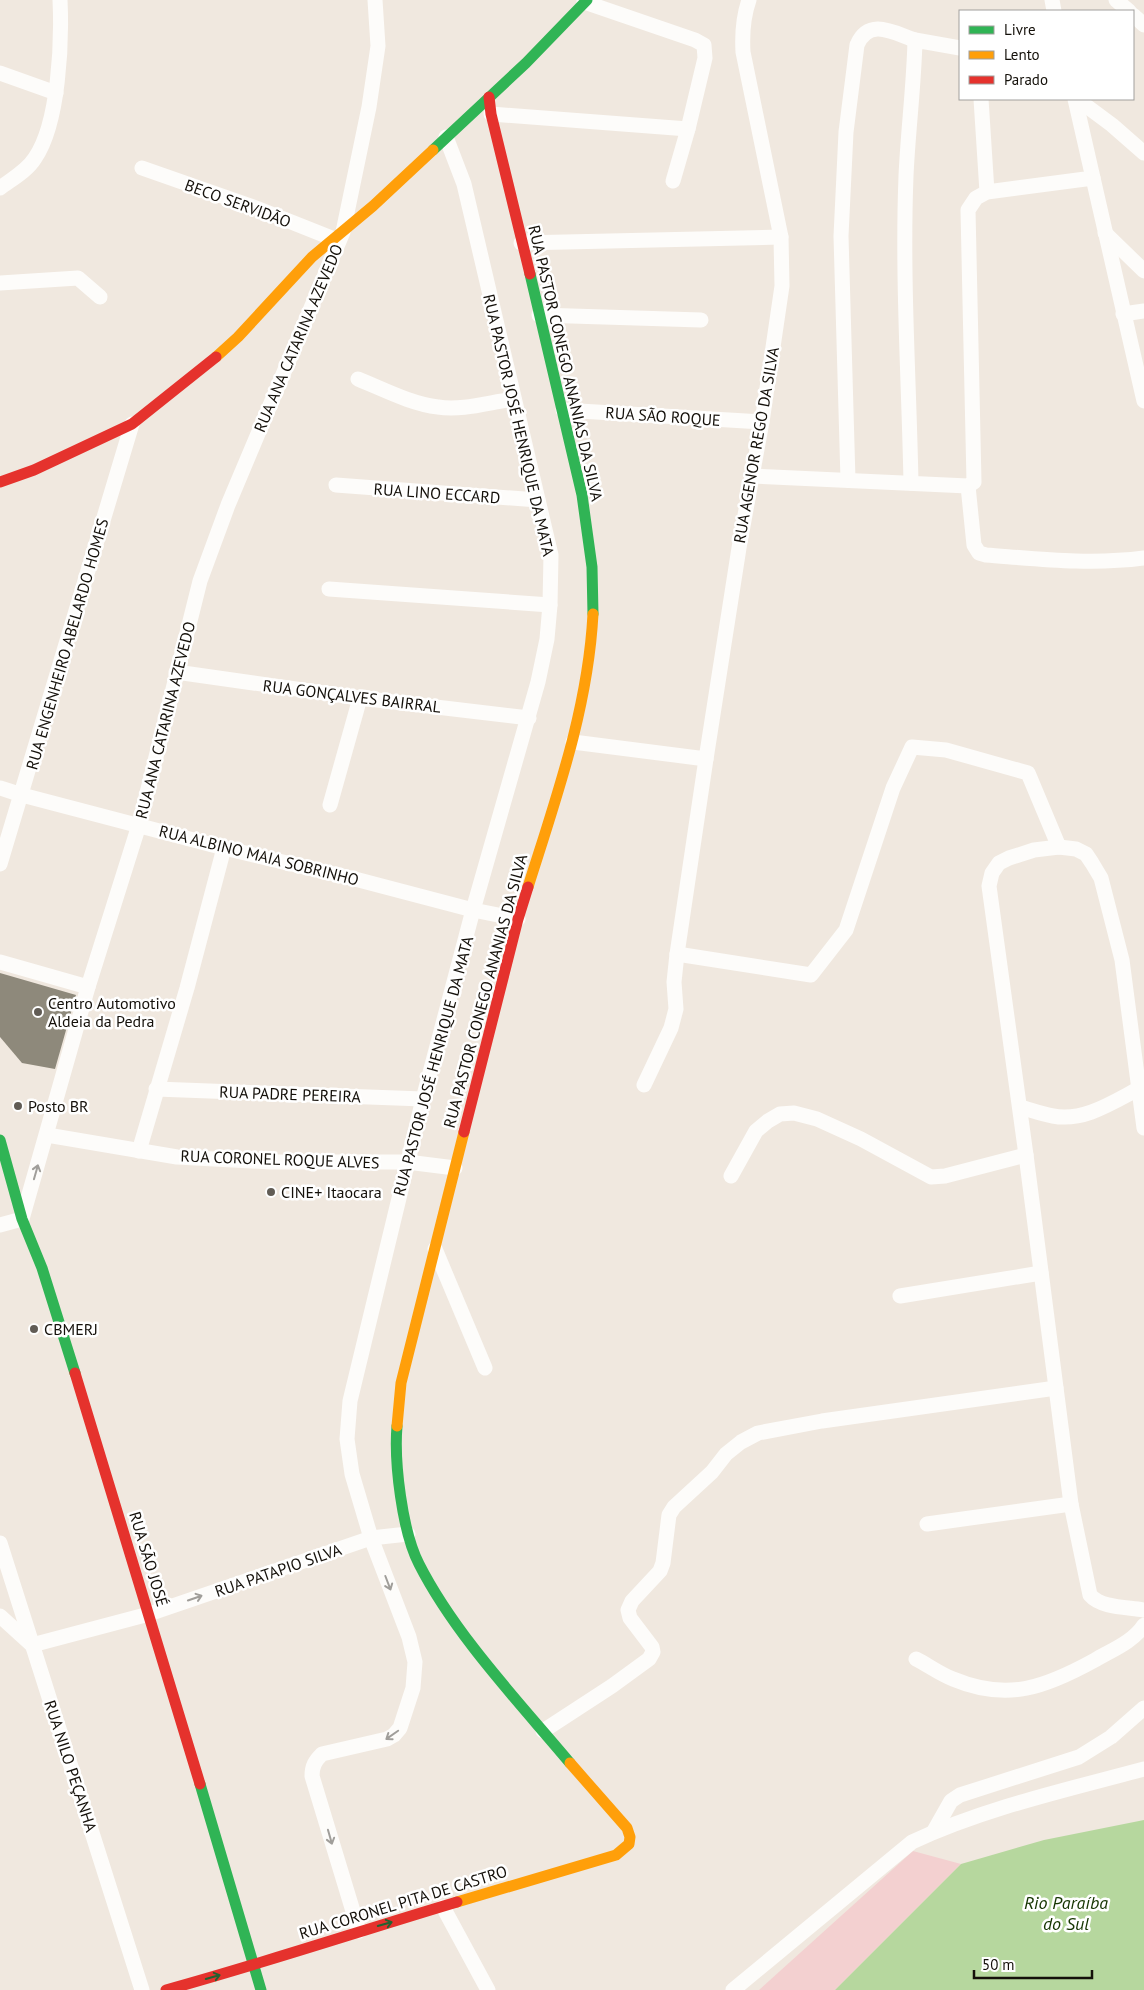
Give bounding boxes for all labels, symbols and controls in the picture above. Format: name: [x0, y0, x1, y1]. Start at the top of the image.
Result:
legend: [959, 10, 1134, 100]
text: Livre: [1004, 20, 1036, 39]
text: Lento: [1004, 45, 1040, 64]
text: Parado: [1004, 70, 1048, 89]
street label: BECO SERVIDÃO: [182, 175, 294, 231]
street label: RUA PASTOR CONEGO ANANIAS DA SILVA: [524, 223, 608, 504]
street label: RUA ANA CATARINA AZEVEDO: [249, 241, 347, 435]
street label: RUA PASTOR JOSÉ HENRIQUE DA MATA: [479, 292, 559, 559]
street label: RUA AGENOR REGO DA SILVA: [729, 345, 783, 545]
street label: RUA SÃO ROQUE: [605, 402, 721, 430]
street label: RUA LINO ECCARD: [373, 479, 501, 507]
street label: RUA ENGENHEIRO ABELARDO HOMES: [21, 516, 113, 772]
street label: RUA ANA CATARINA AZEVEDO: [131, 619, 199, 821]
street label: RUA GONÇALVES BAIRRAL: [262, 675, 442, 717]
street label: RUA ALBINO MAIA SOBRINHO: [157, 820, 361, 890]
street label: RUA PASTOR CONEGO ANANIAS DA SILVA: [439, 851, 531, 1130]
street label: RUA PASTOR JOSÉ HENRIQUE DA MATA: [389, 933, 478, 1198]
place label: Centro Automotivo Aldeia da Pedra: [48, 993, 176, 1031]
marker: Centro Automotivo Aldeia da Pedra: [32, 1006, 44, 1018]
street label: RUA PADRE PEREIRA: [219, 1082, 362, 1106]
place label: Posto BR: [28, 1096, 89, 1116]
marker: Posto BR: [12, 1100, 24, 1112]
street label: RUA CORONEL ROQUE ALVES: [180, 1146, 380, 1172]
one-way arrow: [31, 1165, 41, 1181]
place label: CINE+ Itaocara: [281, 1182, 382, 1202]
marker: CINE+ Itaocara: [265, 1186, 277, 1198]
place label: CBMERJ: [44, 1319, 98, 1339]
marker: CBMERJ: [28, 1323, 40, 1335]
street label: RUA SÃO JOSÉ: [125, 1509, 173, 1609]
street label: RUA PATAPIO SILVA: [212, 1539, 345, 1601]
one-way arrow: [384, 1575, 394, 1590]
one-way arrow: [187, 1593, 203, 1602]
street label: RUA NILO PEÇANHA: [40, 1698, 102, 1835]
one-way arrow: [385, 1730, 399, 1740]
one-way arrow: [325, 1829, 335, 1845]
street label: RUA CORONEL PITA DE CASTRO: [297, 1861, 509, 1943]
water label: Rio Paraíba do Sul: [1024, 1891, 1108, 1935]
one-way arrow: [377, 1918, 393, 1928]
scale bar: [974, 1948, 1092, 1980]
text: 50 m: [982, 1955, 1015, 1974]
one-way arrow: [205, 1971, 221, 1981]

